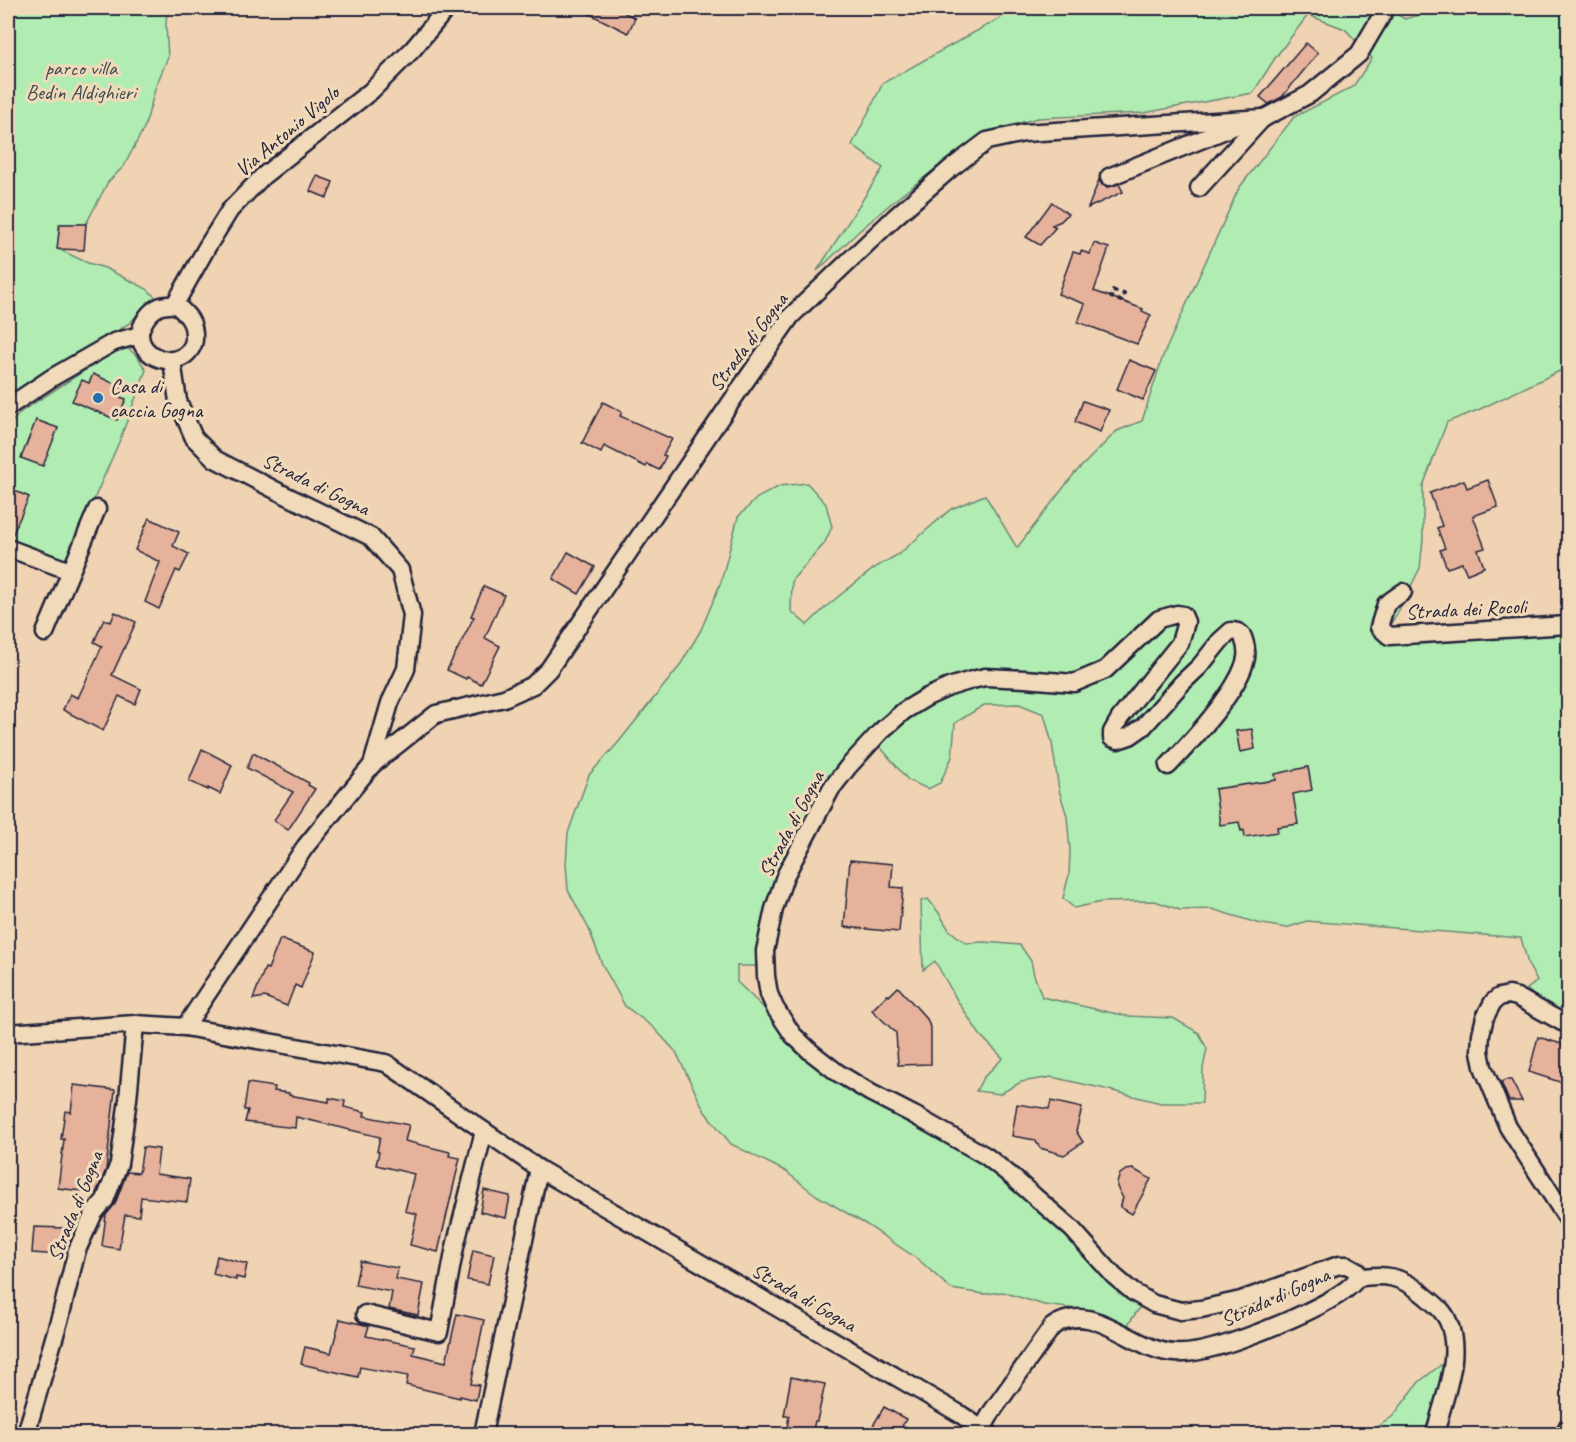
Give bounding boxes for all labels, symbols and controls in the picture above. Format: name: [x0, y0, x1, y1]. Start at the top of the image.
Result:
park label: parco villa Bedin Aldighieri: [26, 55, 139, 105]
street label: Via Antonio Vigolo: [230, 78, 346, 182]
street label: Strada di Gogna: [703, 286, 794, 396]
place label: Casa di caccia Gogna: [110, 373, 204, 423]
marker: Casa di caccia Gogna: [91, 391, 105, 405]
street label: Strada di Gogna: [258, 447, 375, 522]
street label: Strada dei Rocoli: [1405, 593, 1530, 625]
street label: Strada di Gogna: [752, 765, 831, 881]
street label: Strada di Gogna: [41, 1146, 109, 1265]
street label: Strada di Gogna: [747, 1257, 862, 1338]
street label: Strada di Gogna: [1217, 1261, 1335, 1333]

